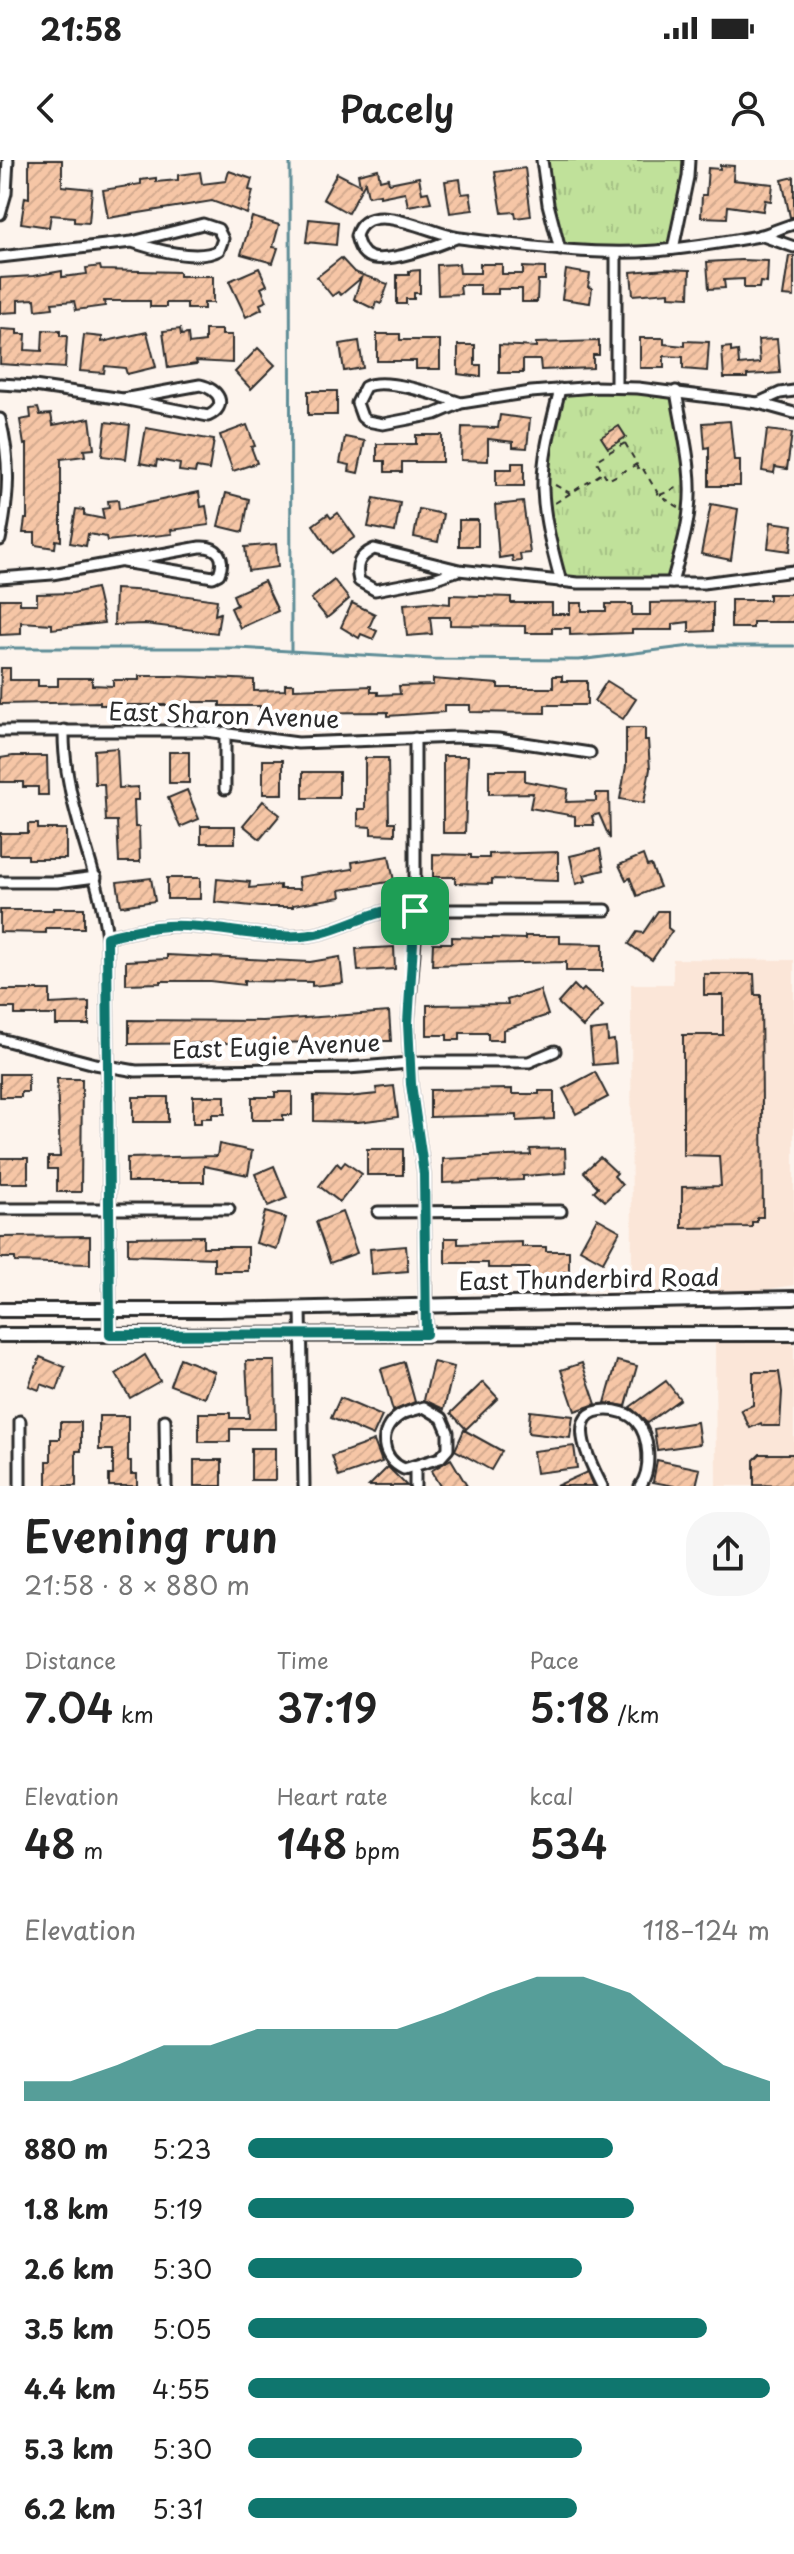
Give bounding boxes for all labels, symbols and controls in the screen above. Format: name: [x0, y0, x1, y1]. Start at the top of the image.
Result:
text: 21:58: [40, 6, 122, 51]
text: Pacely: [340, 81, 454, 135]
icon: back: [24, 86, 68, 130]
icon: person: [726, 86, 770, 130]
street label: East Sharon Avenue: [108, 692, 340, 736]
pin: [381, 877, 449, 945]
icon: arrive: [393, 889, 437, 933]
street label: East Eugie Avenue: [171, 1023, 381, 1067]
street label: East Thunderbird Road: [458, 1258, 720, 1298]
text: Evening run: [24, 1502, 278, 1568]
button: share: [686, 1512, 770, 1596]
text: 21:58 · 8 × 880 m: [24, 1565, 250, 1604]
text: Distance: [24, 1643, 116, 1676]
text: Time: [277, 1643, 329, 1676]
text: Pace: [529, 1643, 579, 1676]
text: 7.04: [24, 1676, 114, 1737]
text: 37:19: [277, 1676, 378, 1737]
text: 5:18: [529, 1676, 610, 1737]
text: km: [114, 1697, 154, 1730]
text: /km: [610, 1697, 660, 1730]
text: Elevation: [24, 1779, 119, 1812]
text: Heart rate: [277, 1779, 388, 1812]
text: kcal: [529, 1779, 573, 1812]
text: 48: [24, 1812, 76, 1873]
text: 148: [277, 1812, 348, 1873]
text: 534: [529, 1812, 608, 1873]
text: m: [76, 1833, 103, 1866]
text: bpm: [348, 1833, 400, 1866]
text: Elevation: [24, 1910, 136, 1949]
text: 118–124 m: [643, 1910, 770, 1949]
text: 880 m: [24, 2129, 108, 2168]
text: 5:23: [152, 2129, 211, 2168]
text: 1.8 km: [24, 2189, 109, 2228]
text: 5:19: [152, 2189, 203, 2228]
text: 2.6 km: [24, 2249, 114, 2288]
text: 5:30: [152, 2249, 212, 2288]
text: 3.5 km: [24, 2309, 114, 2348]
text: 5:05: [152, 2309, 212, 2348]
text: 4.4 km: [24, 2369, 116, 2408]
text: 4:55: [152, 2369, 210, 2408]
text: 5.3 km: [24, 2429, 114, 2468]
text: 5:30: [152, 2429, 212, 2468]
text: 6.2 km: [24, 2489, 116, 2528]
text: 5:31: [152, 2489, 203, 2528]

